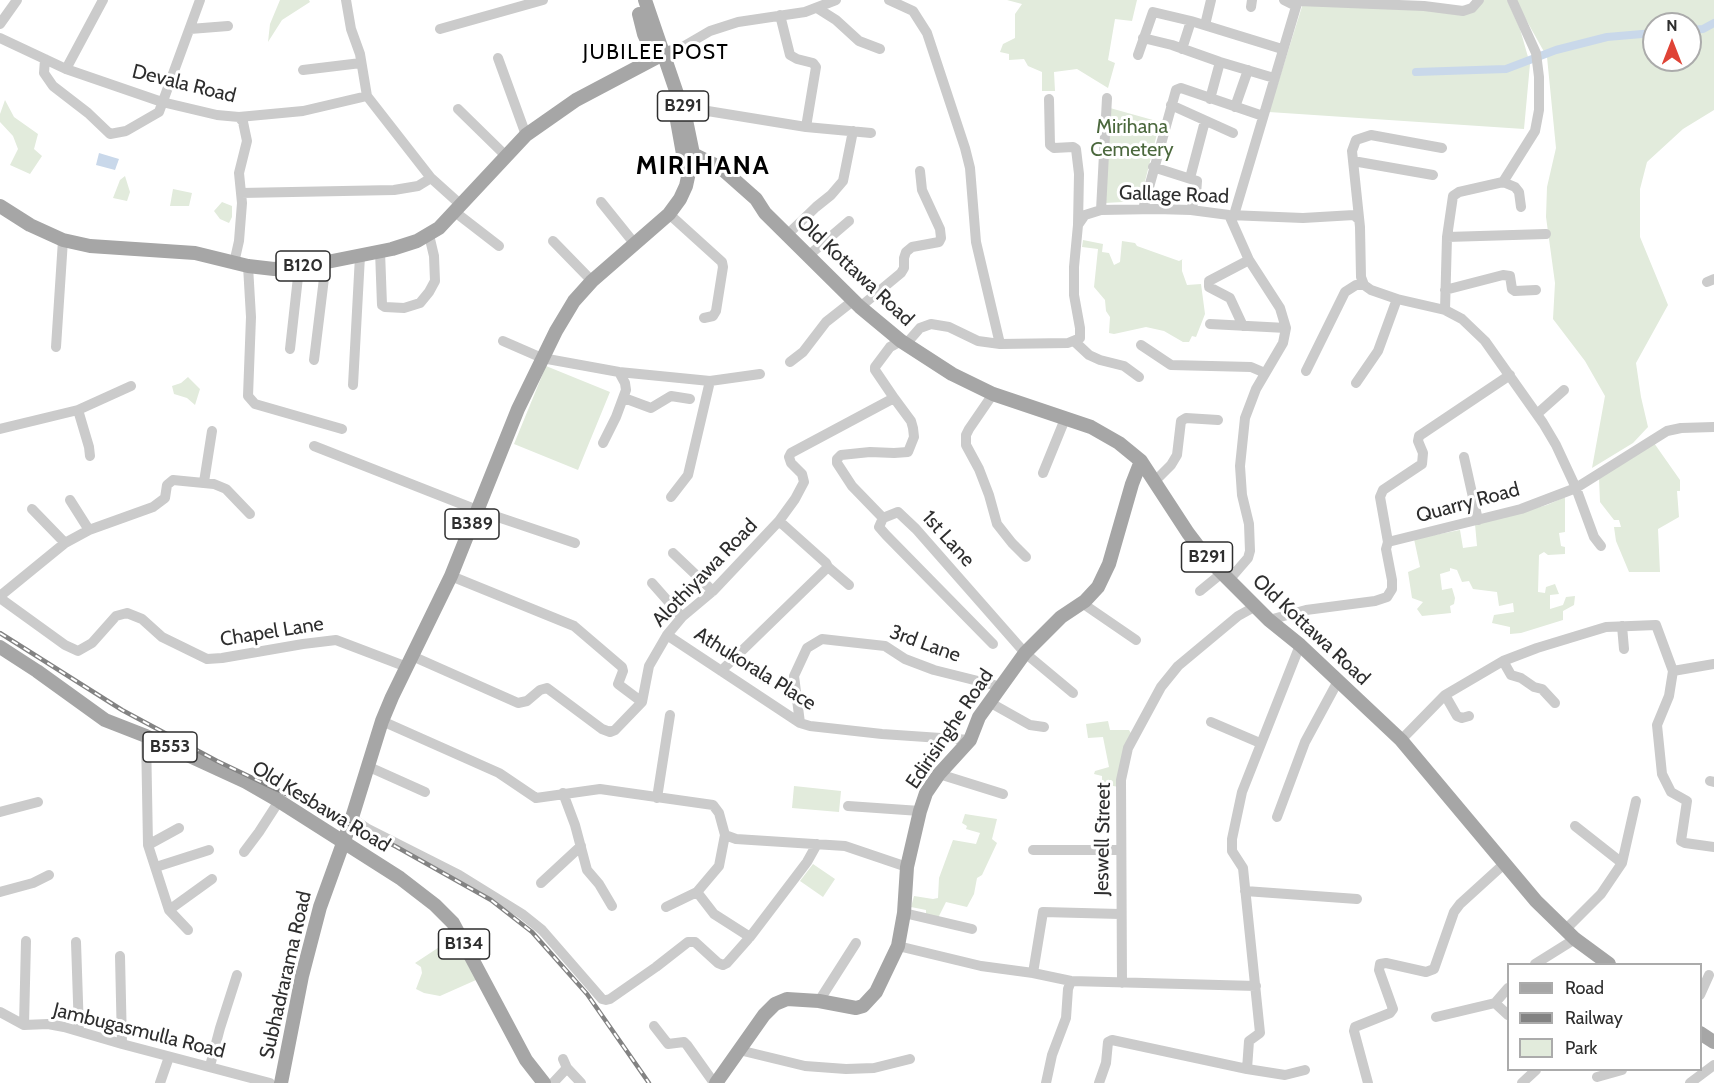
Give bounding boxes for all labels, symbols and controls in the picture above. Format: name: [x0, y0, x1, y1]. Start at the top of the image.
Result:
north arrow: [1642, 12, 1702, 72]
text: N: [1666, 16, 1678, 35]
district label: JUBILEE POST: [583, 40, 729, 66]
street label: Devala Road: [130, 60, 238, 108]
road number: B291: [658, 91, 708, 121]
park label: Mirihana Cemetery: [1090, 115, 1174, 162]
district label: MIRIHANA: [636, 150, 770, 182]
street label: Gallage Road: [1119, 181, 1229, 209]
street label: Old Kottawa Road: [791, 210, 919, 332]
road number: B120: [276, 251, 330, 281]
street label: Quarry Road: [1414, 478, 1522, 528]
street label: 1st Lane: [917, 506, 979, 572]
road number: B389: [445, 509, 499, 539]
street label: Alothiyawa Road: [647, 514, 763, 632]
road number: B291: [1182, 542, 1232, 572]
street label: Old Kottawa Road: [1247, 569, 1375, 691]
street label: Chapel Lane: [219, 612, 325, 652]
street label: 3rd Lane: [886, 620, 964, 668]
street label: Athukorala Place: [690, 622, 820, 716]
street label: Edirisinghe Road: [901, 665, 999, 793]
road number: B553: [143, 732, 197, 762]
street label: Old Kesbawa Road: [248, 756, 394, 858]
street label: Jeswell Street: [1090, 782, 1116, 896]
street label: Subhadrarama Road: [255, 889, 317, 1061]
road number: B134: [438, 929, 490, 959]
legend: [1507, 963, 1702, 1071]
text: Road: [1565, 977, 1604, 999]
street label: Jambugasmulla Road: [51, 998, 227, 1064]
text: Railway: [1565, 1007, 1623, 1029]
text: Park: [1565, 1037, 1597, 1059]

